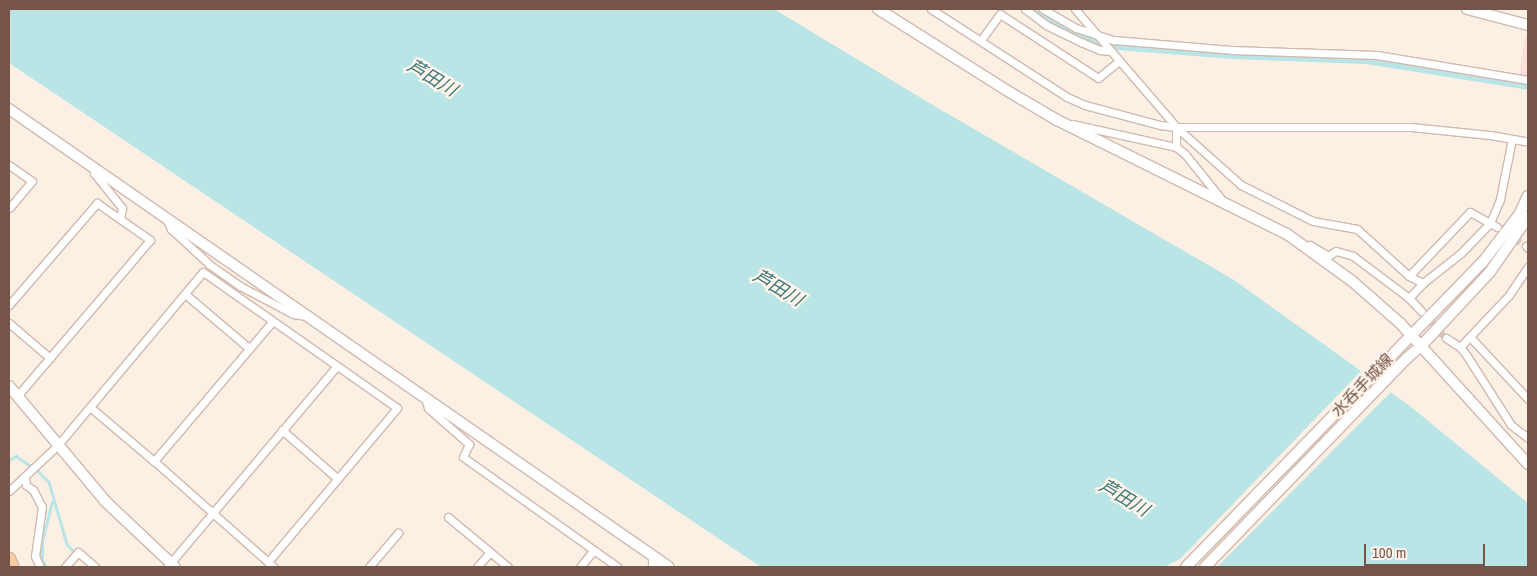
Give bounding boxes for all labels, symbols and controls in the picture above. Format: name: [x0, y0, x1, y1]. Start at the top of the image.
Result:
water label: 芦田川: [403, 55, 461, 101]
water label: 芦田川: [749, 265, 807, 311]
street label: 水呑手城線: [1327, 350, 1397, 420]
water label: 芦田川: [1095, 475, 1153, 521]
scale bar: [1367, 534, 1488, 566]
text: 100 m: [1372, 542, 1406, 563]

